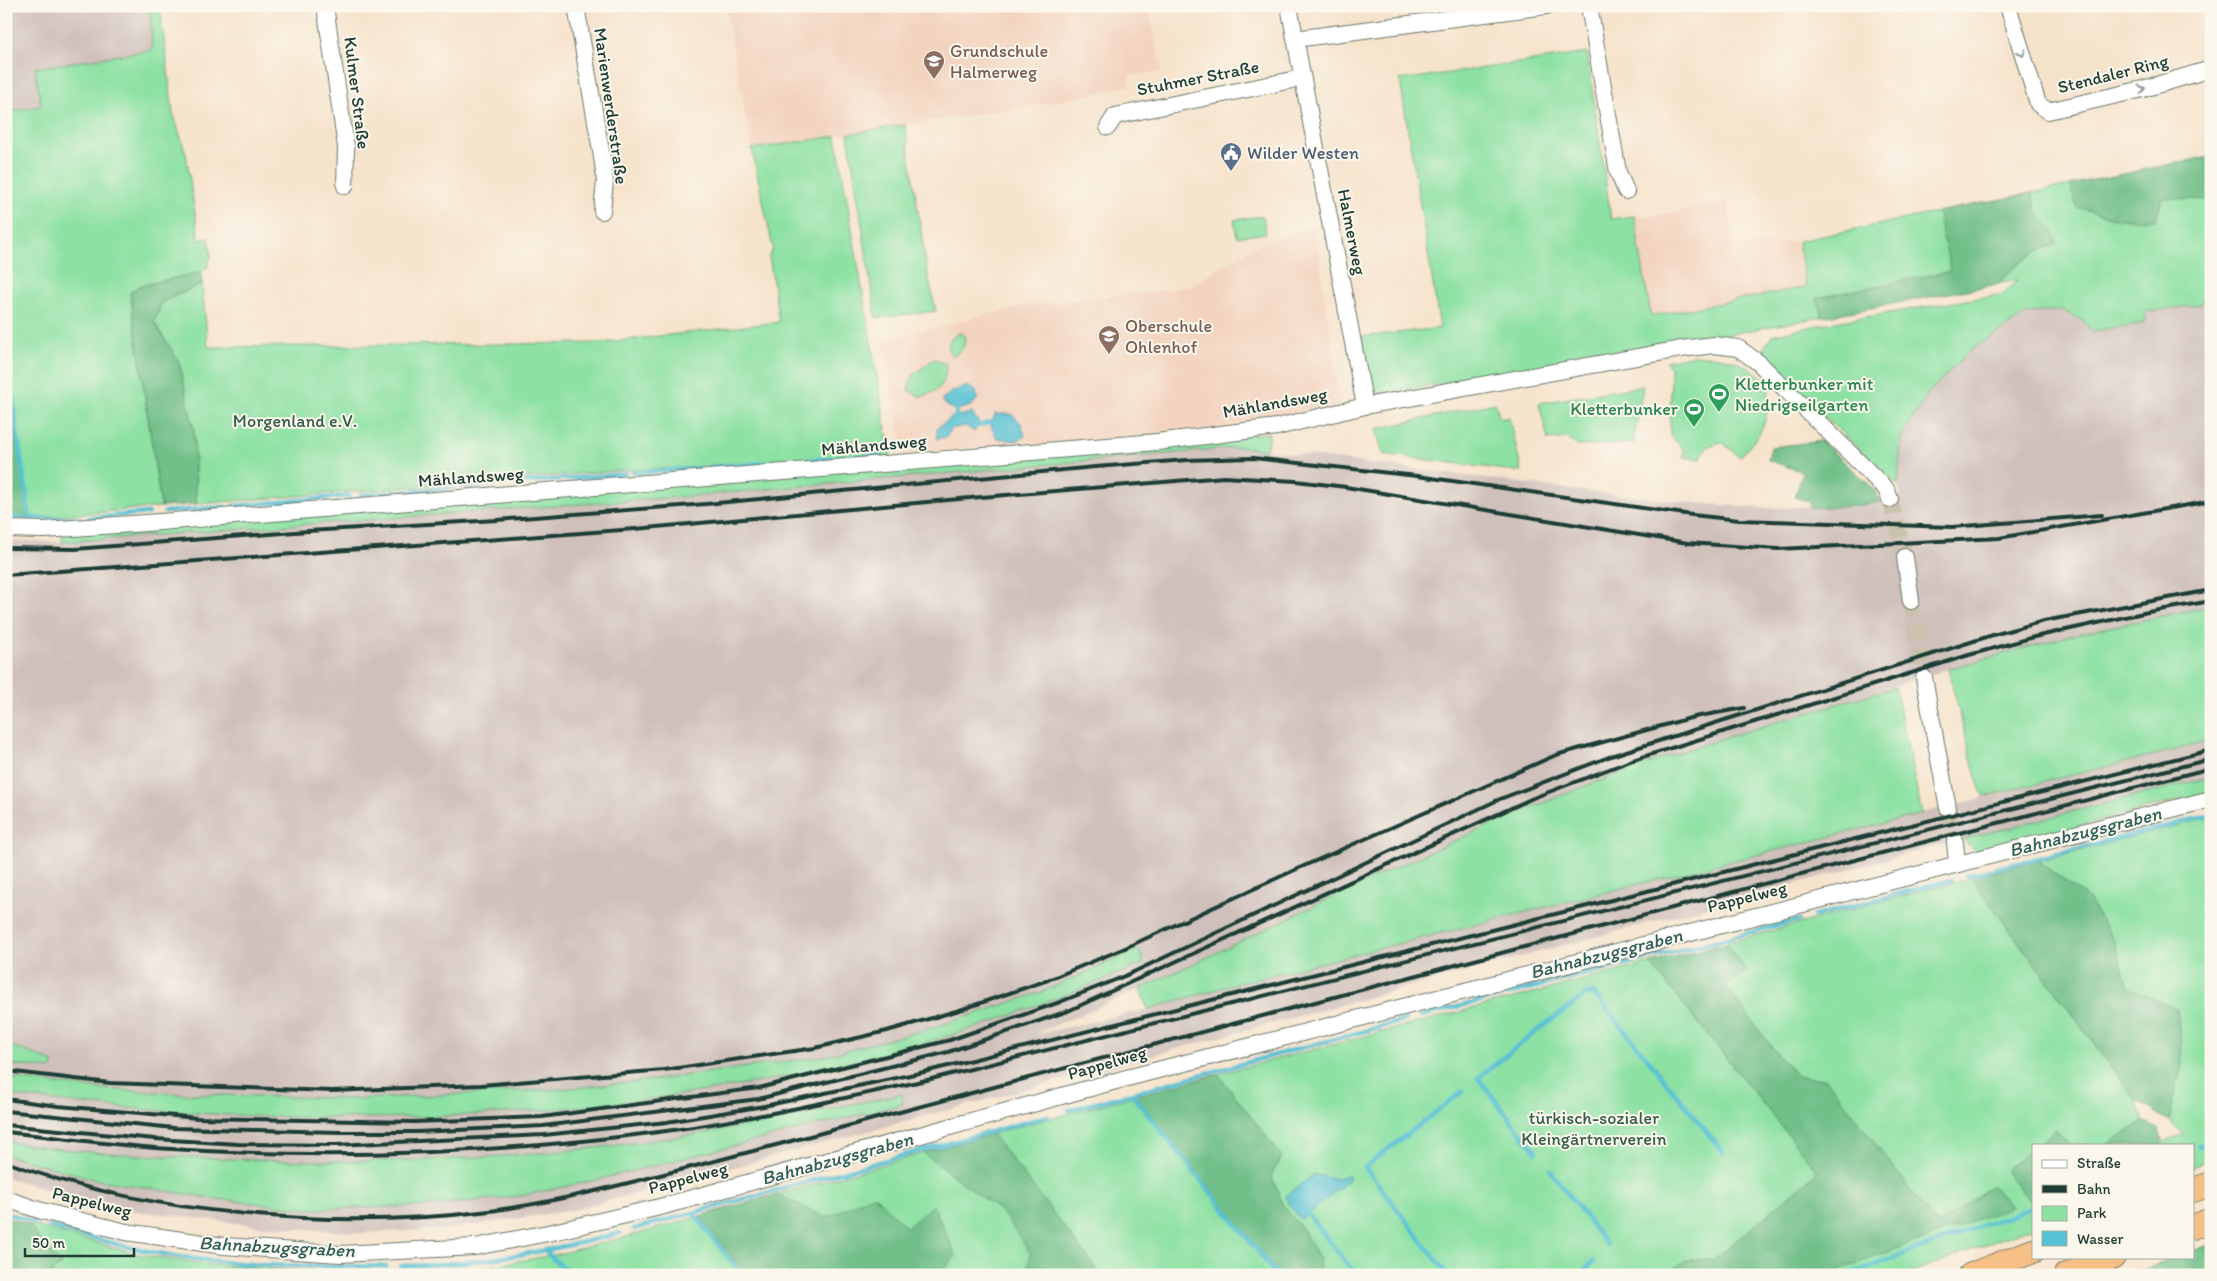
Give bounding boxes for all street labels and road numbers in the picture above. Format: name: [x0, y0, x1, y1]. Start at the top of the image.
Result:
street label: Marienwerderstraße: [589, 26, 633, 186]
street label: Kulmer Straße: [339, 35, 375, 151]
street label: Stendaler Ring: [2055, 49, 2171, 98]
street label: Stuhmer Straße: [1135, 55, 1261, 101]
street label: Halmerweg: [1333, 187, 1371, 278]
street label: Mählandsweg: [1221, 383, 1330, 423]
street label: Mählandsweg: [820, 429, 928, 461]
street label: Mählandsweg: [417, 462, 525, 492]
street label: Pappelweg: [1705, 876, 1790, 917]
street label: Pappelweg: [1065, 1041, 1150, 1085]
street label: Pappelweg: [646, 1157, 731, 1199]
street label: Pappelweg: [50, 1182, 135, 1223]

